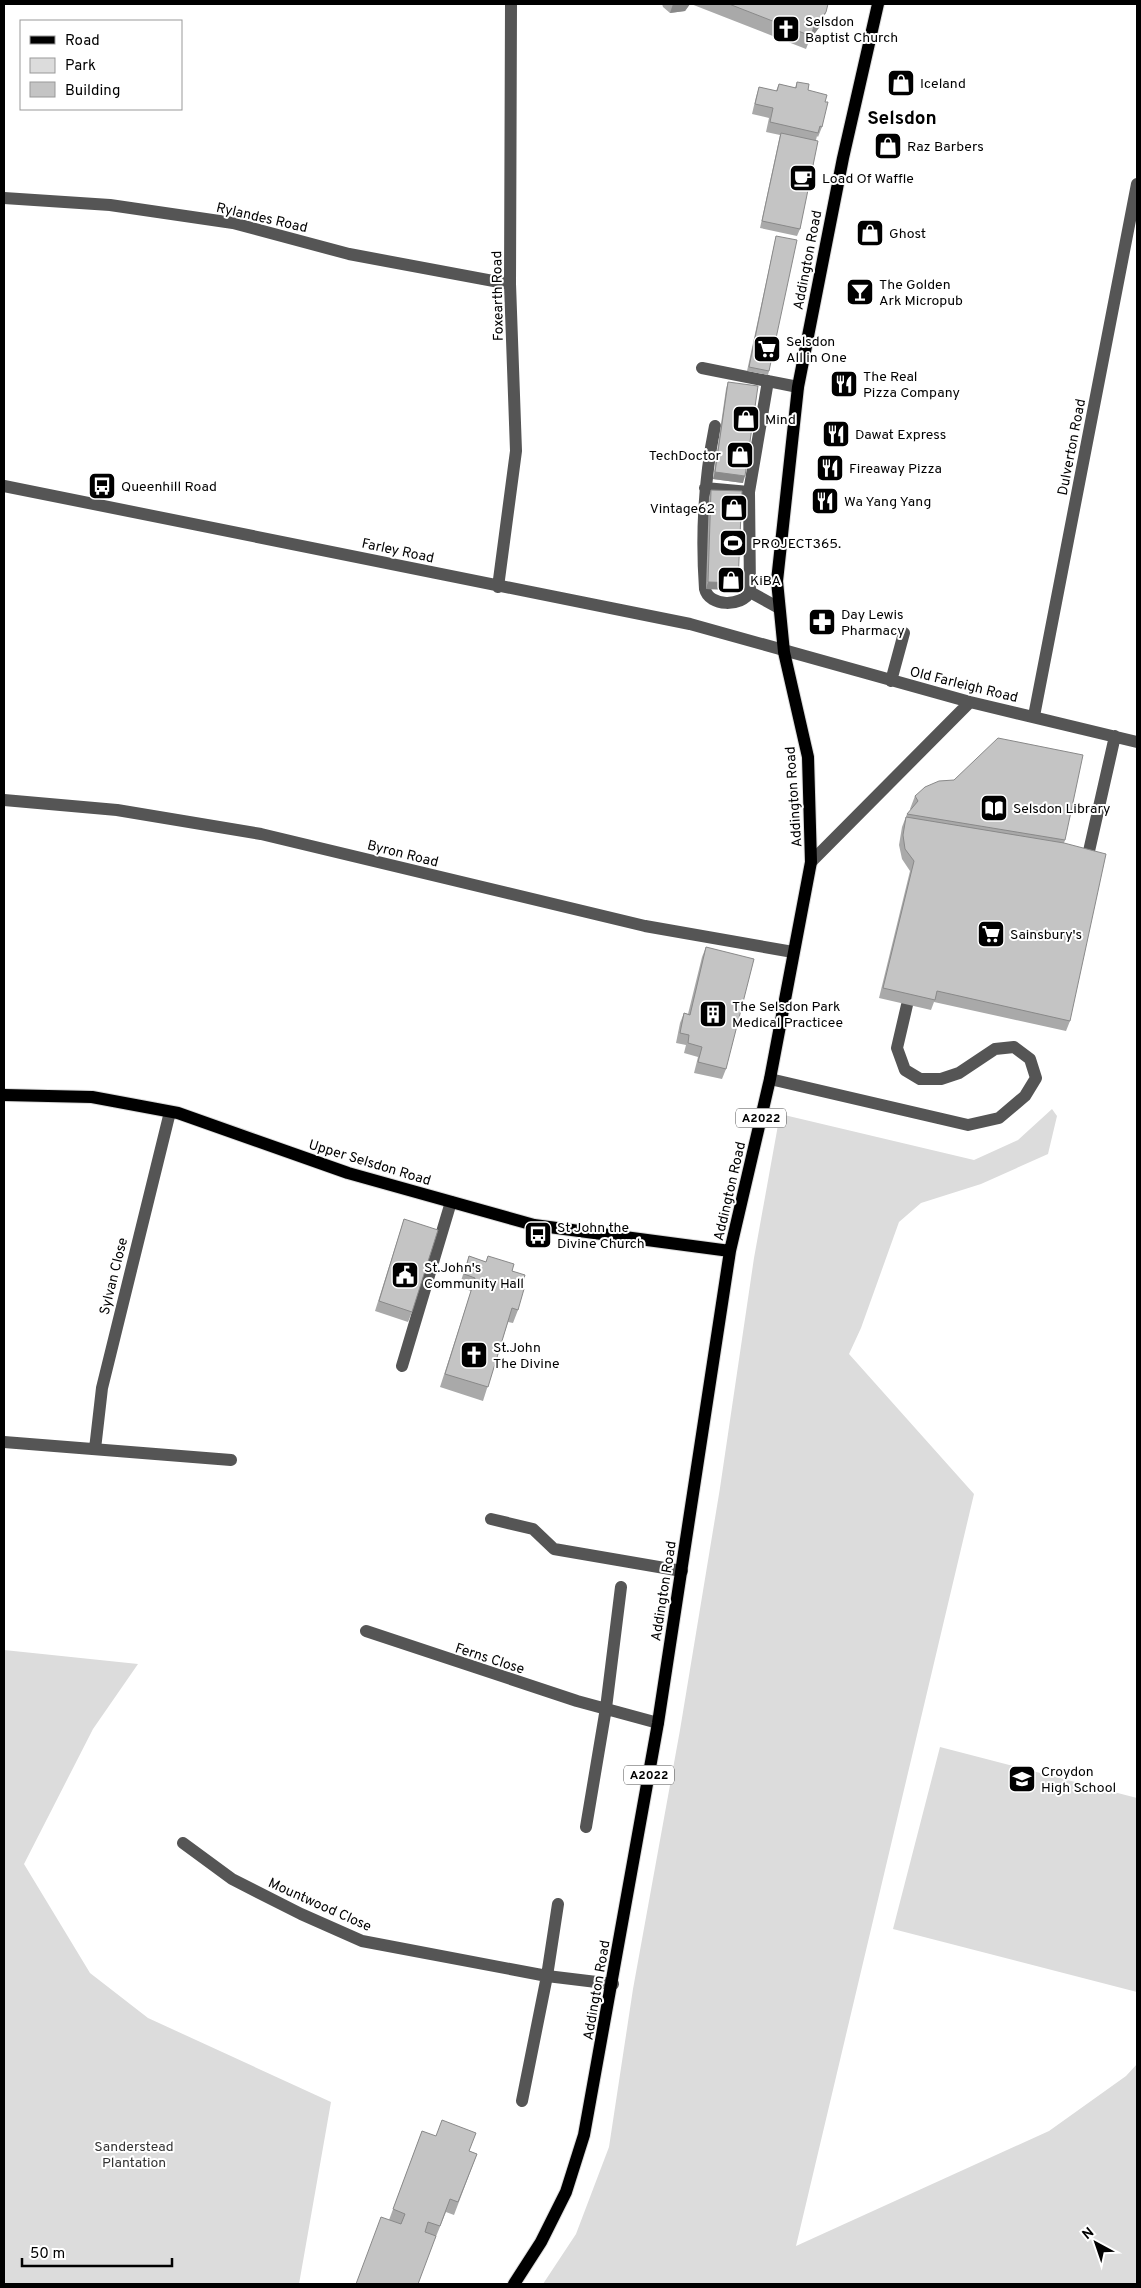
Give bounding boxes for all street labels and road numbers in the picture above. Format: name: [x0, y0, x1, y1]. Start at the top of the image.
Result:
street label: Rylandes Road: [214, 200, 309, 237]
street label: Addington Road: [790, 209, 826, 312]
street label: Foxearth Road: [489, 251, 508, 341]
street label: Dulverton Road: [1055, 398, 1090, 497]
street label: Farley Road: [360, 535, 436, 567]
street label: Old Farleigh Road: [908, 664, 1020, 707]
street label: Addington Road: [782, 746, 807, 848]
street label: Byron Road: [365, 837, 440, 872]
road number: A2022: [736, 1108, 786, 1128]
street label: Upper Selsdon Road: [306, 1137, 433, 1190]
street label: Addington Road: [711, 1140, 750, 1243]
street label: Sylvan Close: [97, 1236, 132, 1317]
street label: Addington Road: [648, 1540, 681, 1642]
street label: Ferns Close: [453, 1640, 526, 1679]
road number: A2022: [624, 1766, 674, 1784]
street label: Mountwood Close: [265, 1875, 374, 1936]
street label: Addington Road: [580, 1939, 615, 2042]

